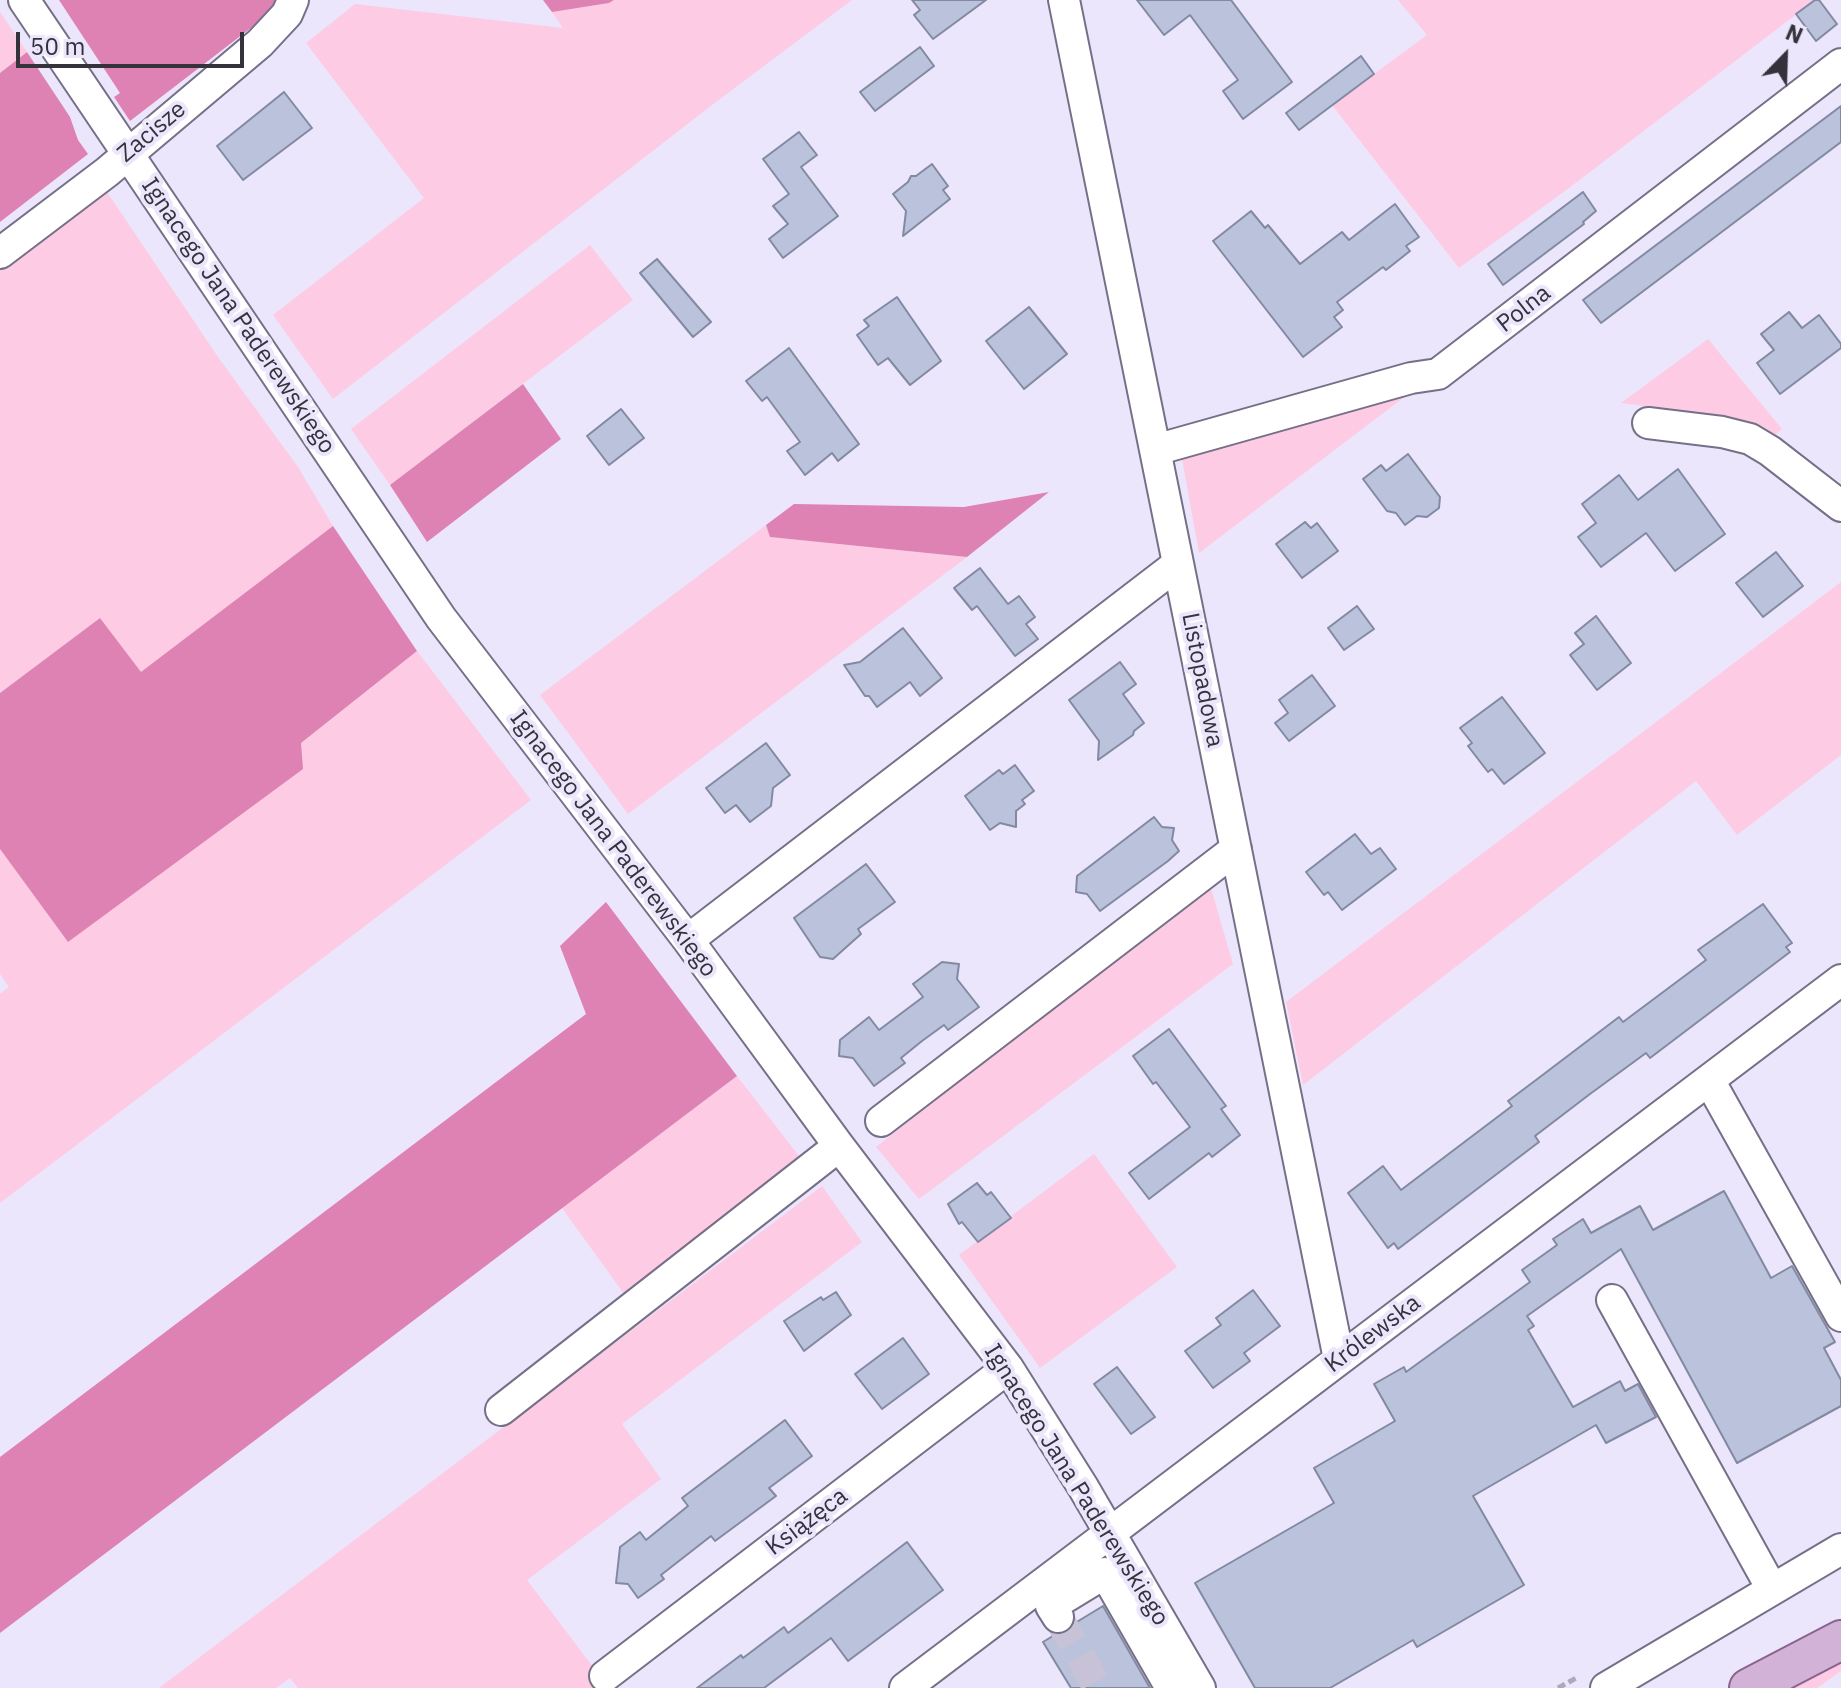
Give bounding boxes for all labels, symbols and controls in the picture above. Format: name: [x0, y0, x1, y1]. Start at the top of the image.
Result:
scale bar: [20, 16, 248, 66]
north arrow: [1745, 16, 1825, 96]
text: N: [1782, 17, 1808, 50]
text: 50 m: [30, 30, 85, 62]
street label: Zacisze: [112, 95, 192, 169]
street label: Ignacego Jana Paderewskiego: [135, 173, 341, 459]
street label: Polna: [1491, 279, 1557, 339]
street label: Listopadowa: [1175, 610, 1229, 750]
street label: Ignacego Jana Paderewskiego: [503, 705, 723, 983]
street label: Królewska: [1320, 1289, 1426, 1379]
street label: Ignacego Jana Paderewskiego: [977, 1339, 1175, 1631]
street label: Książęca: [761, 1482, 853, 1562]

